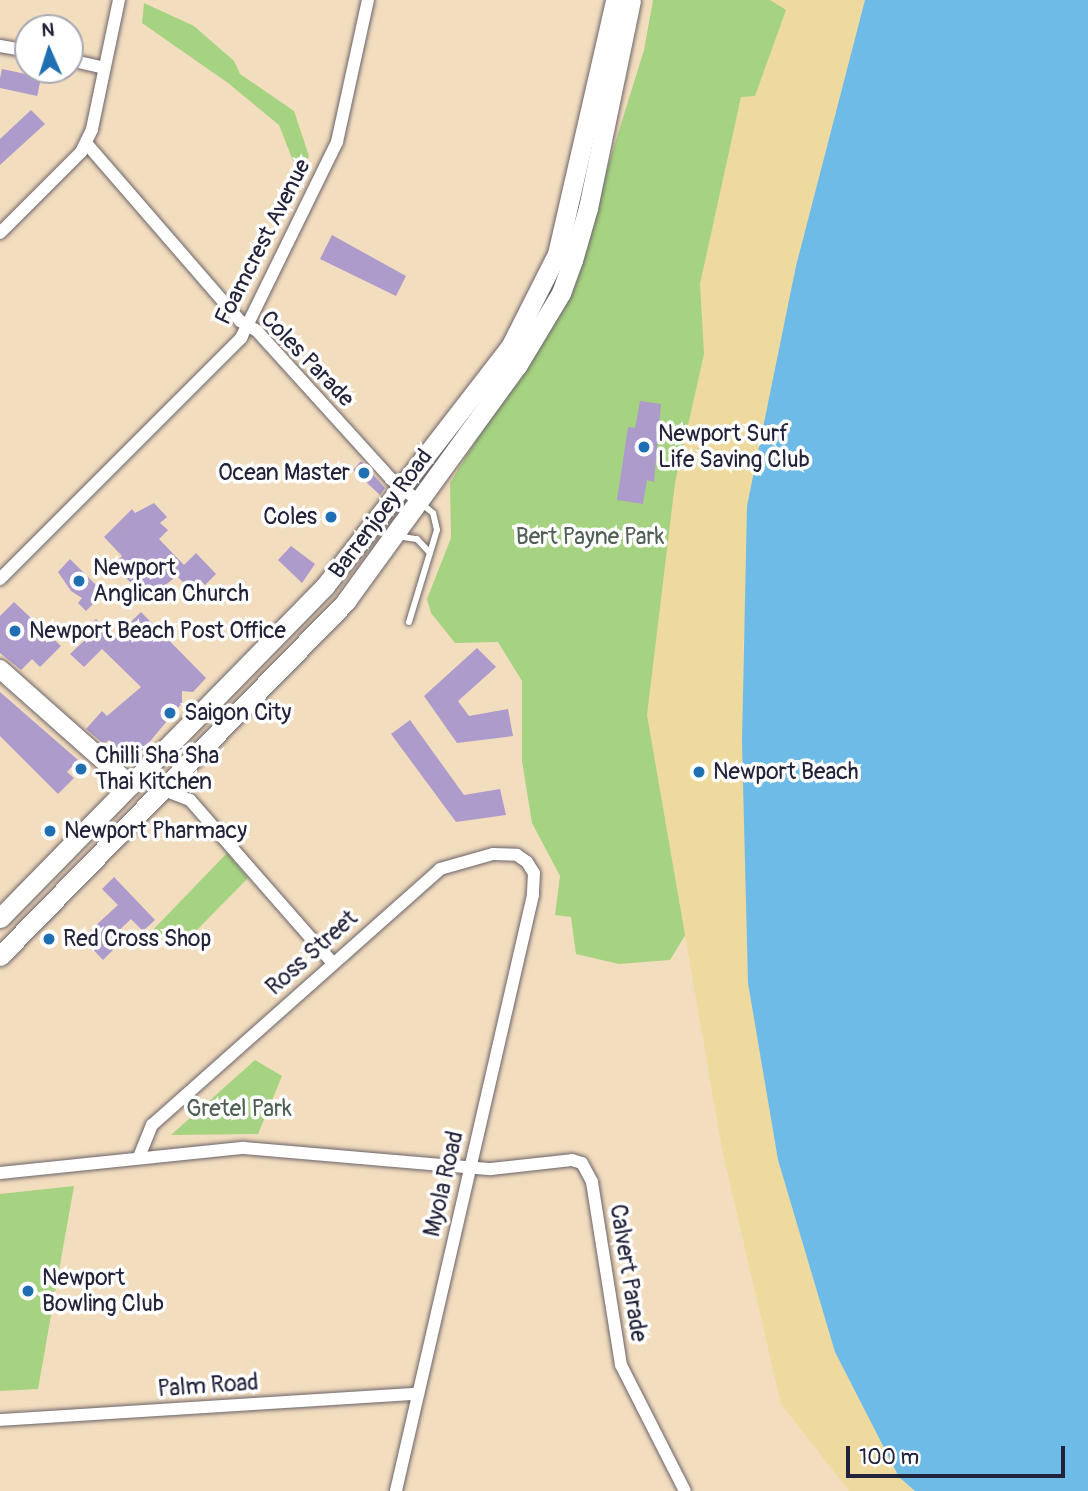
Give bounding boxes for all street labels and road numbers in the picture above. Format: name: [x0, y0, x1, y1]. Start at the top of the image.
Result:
street label: Foamcrest Avenue: [209, 155, 317, 329]
street label: Coles Parade: [254, 305, 360, 413]
street label: Barrenjoey Road: [323, 444, 439, 584]
street label: Ross Street: [261, 905, 363, 1001]
street label: Myola Road: [418, 1129, 470, 1239]
street label: Calvert Parade: [604, 1202, 652, 1344]
street label: Palm Road: [157, 1369, 259, 1403]

